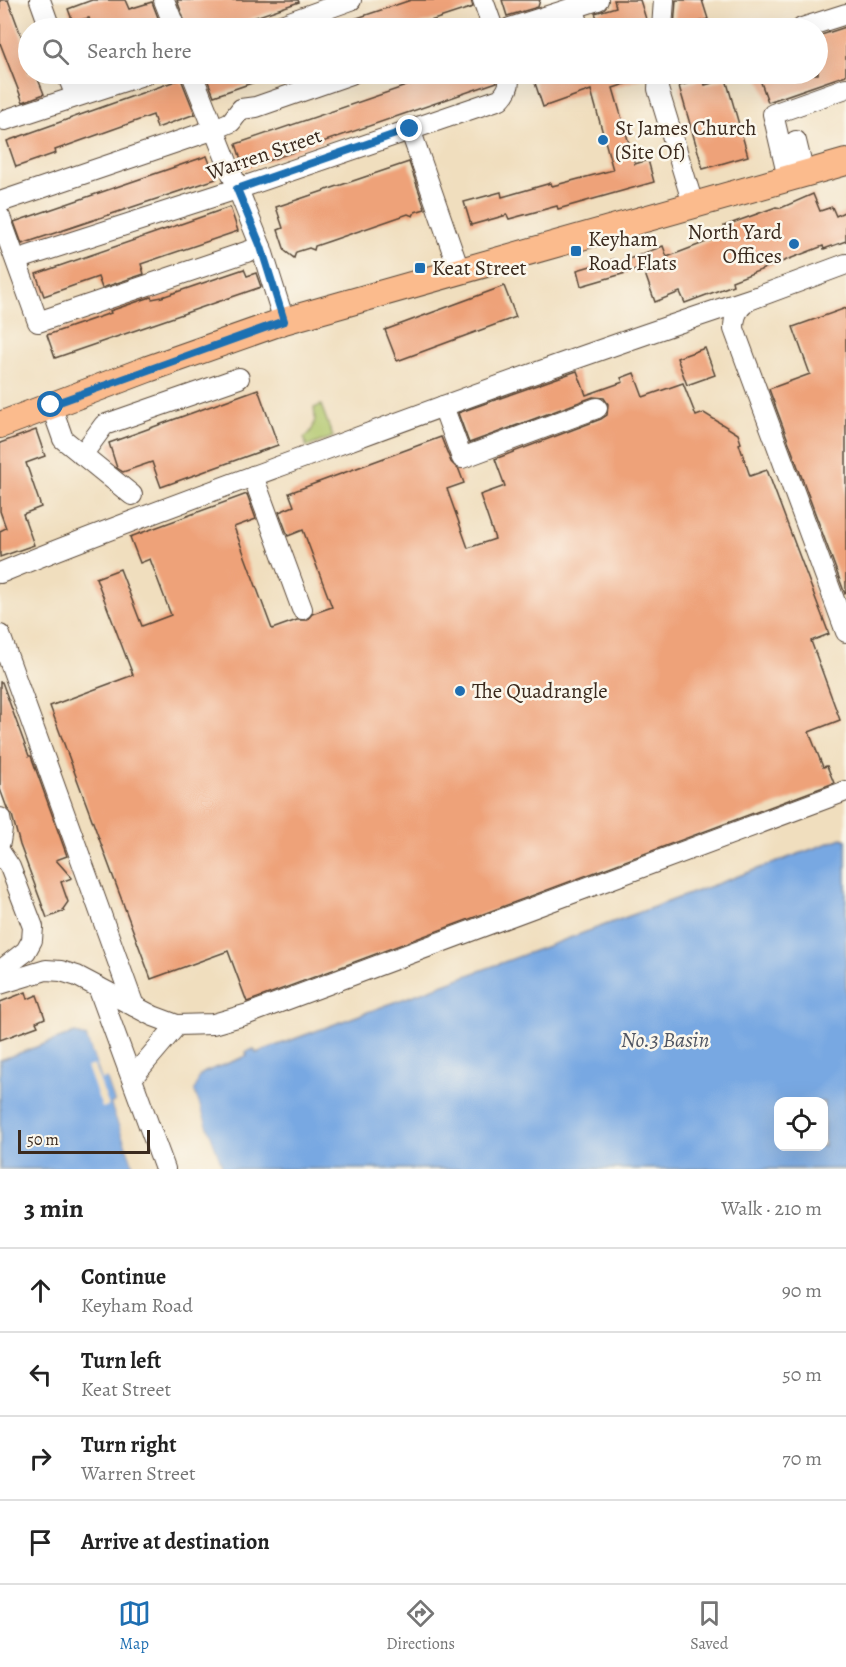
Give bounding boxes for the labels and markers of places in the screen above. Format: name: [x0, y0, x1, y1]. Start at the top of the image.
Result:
place label: St James Church (Site Of): [615, 114, 756, 166]
marker: St James Church (Site Of): [596, 133, 610, 147]
place label: North Yard Offices: [688, 218, 783, 270]
place label: Keyham Road Flats: [588, 225, 677, 277]
marker: North Yard Offices: [787, 237, 801, 251]
marker: Keyham Road Flats: [569, 244, 583, 258]
place label: Keat Street: [432, 254, 527, 282]
marker: Keat Street: [413, 261, 427, 275]
place label: The Quadrangle: [472, 677, 608, 705]
marker: The Quadrangle: [453, 684, 467, 698]

